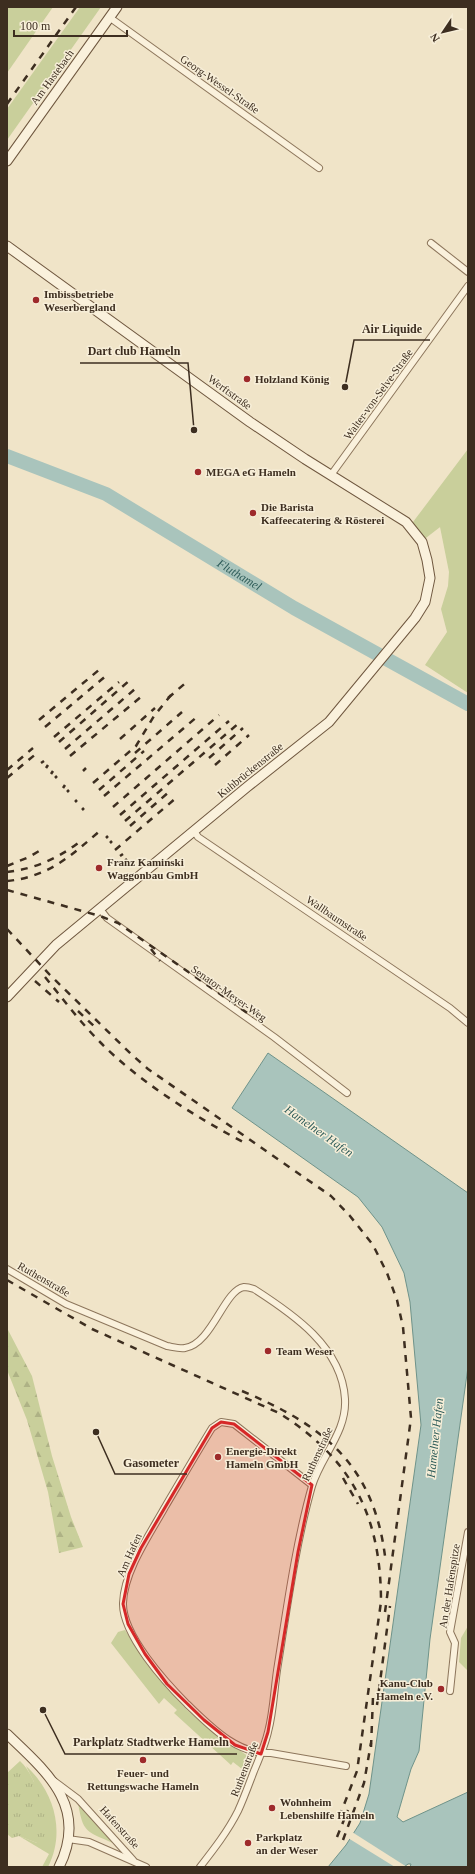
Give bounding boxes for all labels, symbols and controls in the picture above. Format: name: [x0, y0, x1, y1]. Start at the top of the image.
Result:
scale bar: [14, 12, 127, 38]
north arrow: [423, 12, 463, 52]
text: 100 m: [20, 19, 51, 33]
text: N: [428, 31, 442, 44]
street label: Am Hastebach: [28, 47, 76, 107]
street label: Georg-Wessel-Straße: [178, 52, 262, 116]
place label: Imbissbetriebe Weserbergland: [44, 288, 116, 313]
marker: Imbissbetriebe Weserbergland: [31, 295, 41, 305]
callout: Air Liquide: [354, 316, 430, 340]
text: Air Liquide: [362, 322, 423, 336]
callout: Dart club Hameln: [80, 339, 188, 363]
text: Dart club Hameln: [88, 344, 181, 358]
street label: Walter-von-Selve-Straße: [341, 346, 415, 442]
street label: Werftstraße: [206, 372, 254, 412]
place label: Holzland König: [255, 373, 330, 385]
marker: Holzland König: [242, 374, 252, 384]
place label: MEGA eG Hameln: [206, 466, 296, 478]
marker: MEGA eG Hameln: [193, 467, 203, 477]
place label: Die Barista Kaffeecatering & Rösterei: [261, 501, 384, 526]
marker: Die Barista Kaffeecatering & Rösterei: [248, 508, 258, 518]
water label: Fluthamel: [214, 556, 265, 594]
street label: Kuhbrückenstraße: [215, 740, 285, 800]
place label: Franz Kaminski Waggonbau GmbH: [107, 856, 199, 881]
marker: Franz Kaminski Waggonbau GmbH: [94, 863, 104, 873]
street label: Wallbaumstraße: [304, 893, 370, 943]
street label: Senator-Meyer-Weg: [189, 963, 269, 1024]
water label: Hamelner Hafen: [281, 1102, 356, 1160]
street label: Ruthenstraße: [16, 1259, 72, 1299]
place label: Team Weser: [276, 1345, 334, 1357]
marker: Team Weser: [263, 1346, 273, 1356]
water label: Hamelner Hafen: [424, 1397, 446, 1480]
street label: Ruthenstraße: [299, 1425, 335, 1483]
place label: Energie-Direkt Hameln GmbH: [226, 1445, 299, 1470]
callout: Gasometer: [115, 1450, 187, 1474]
marker: Energie-Direkt Hameln GmbH: [213, 1452, 223, 1462]
text: Gasometer: [123, 1456, 180, 1470]
street label: Am Hafen: [114, 1531, 144, 1579]
street label: An der Hafenspitze: [436, 1543, 462, 1629]
place label: Kanu-Club Hameln e.V.: [376, 1677, 433, 1702]
marker: Kanu-Club Hameln e.V.: [436, 1684, 446, 1694]
callout: Parkplatz Stadtwerke Hameln: [65, 1730, 237, 1754]
text: Parkplatz Stadtwerke Hameln: [73, 1735, 229, 1749]
street label: Ruthenstraße: [228, 1740, 260, 1798]
marker: Feuer- und Rettungswache Hameln: [138, 1755, 148, 1765]
place label: Feuer- und Rettungswache Hameln: [87, 1767, 199, 1792]
place label: Wohnheim Lebenshilfe Hameln: [280, 1796, 374, 1821]
street label: Hafenstraße: [98, 1803, 142, 1851]
marker: Wohnheim Lebenshilfe Hameln: [267, 1803, 277, 1813]
place label: Parkplatz an der Weser: [256, 1831, 318, 1856]
marker: Parkplatz an der Weser: [243, 1838, 253, 1848]

